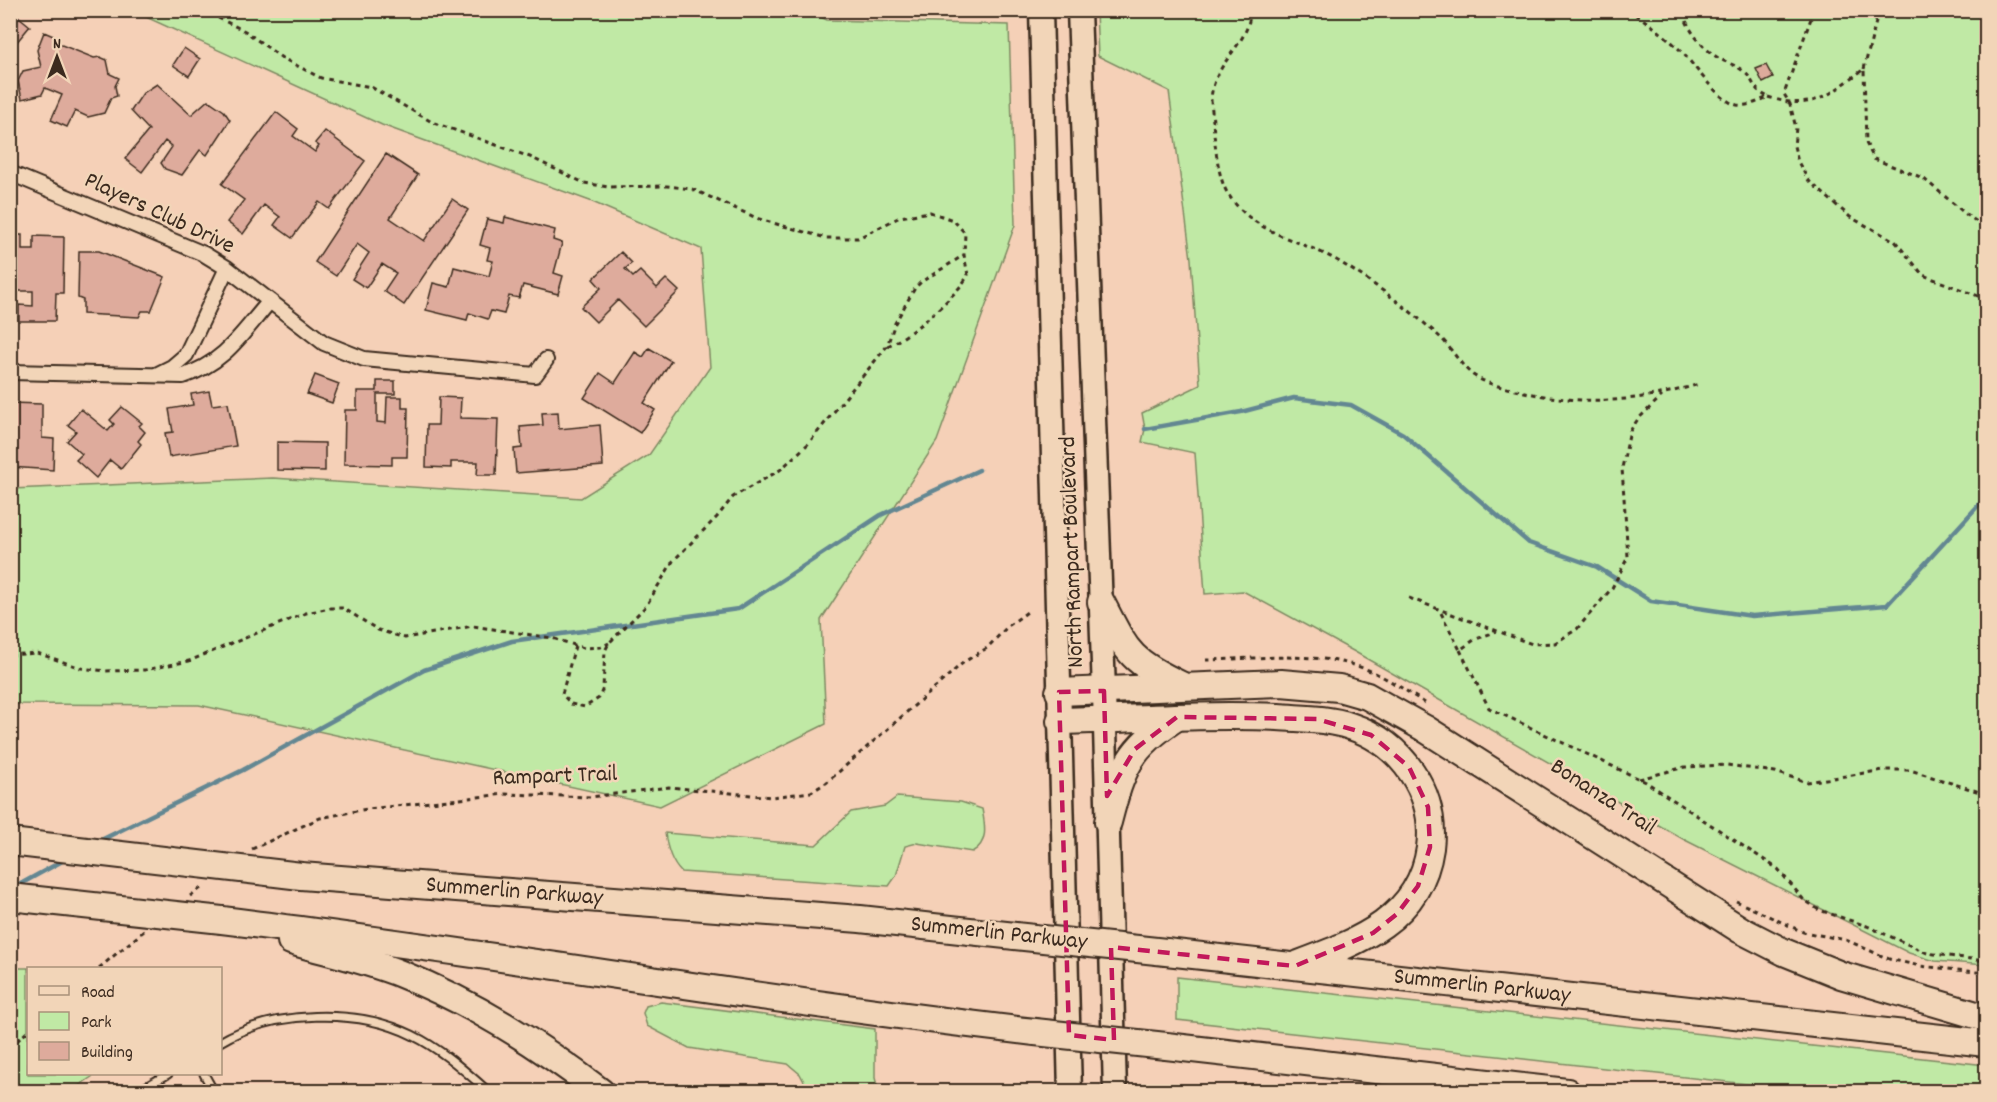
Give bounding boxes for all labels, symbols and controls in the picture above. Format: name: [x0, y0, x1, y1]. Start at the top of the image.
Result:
north arrow: [27, 27, 87, 87]
text: N: [53, 33, 61, 56]
street label: Players Club Drive: [78, 164, 240, 264]
street label: North Rampart Boulevard: [1052, 436, 1094, 668]
street label: Bonanza Trail: [1543, 751, 1663, 845]
street label: Rampart Trail: [492, 758, 618, 796]
street label: Summerlin Parkway: [425, 869, 605, 916]
street label: Summerlin Parkway: [909, 908, 1090, 960]
street label: Summerlin Parkway: [1392, 960, 1573, 1014]
legend: [27, 967, 222, 1075]
text: Road: [81, 981, 115, 1006]
text: Park: [81, 1011, 112, 1036]
text: Building: [81, 1041, 133, 1066]

